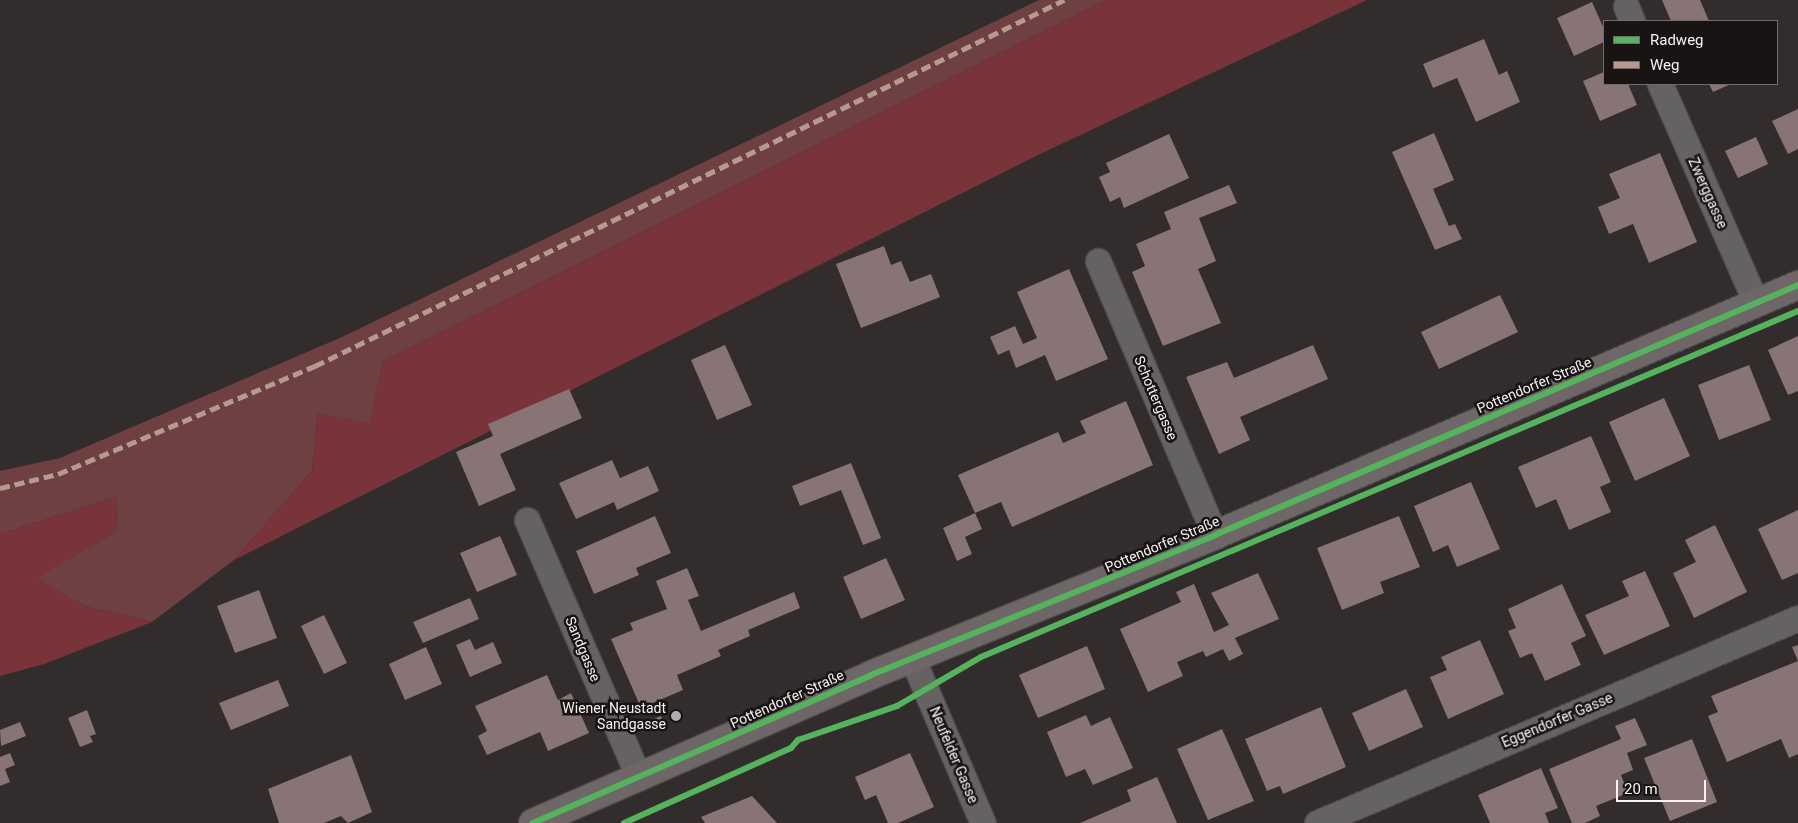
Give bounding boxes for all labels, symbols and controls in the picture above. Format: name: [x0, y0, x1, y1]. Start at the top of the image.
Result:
legend: [1603, 20, 1778, 85]
text: Radweg: [1650, 31, 1704, 49]
text: Weg: [1650, 56, 1679, 74]
street label: Zwerggasse: [1685, 155, 1731, 231]
street label: Schottergasse: [1131, 353, 1181, 443]
street label: Pottendorfer Straße: [1474, 353, 1594, 417]
street label: Pottendorfer Straße: [1102, 512, 1222, 576]
street label: Sandgasse: [562, 614, 604, 684]
street label: Pottendorfer Straße: [727, 666, 847, 732]
street label: Eggendorfer Gasse: [1499, 689, 1615, 751]
place label: Wiener Neustadt Sandgasse: [562, 700, 666, 732]
street label: Neufelder Gasse: [926, 704, 982, 806]
marker: Wiener Neustadt Sandgasse: [670, 710, 682, 722]
scale bar: [1618, 770, 1708, 802]
text: 20 m: [1624, 780, 1658, 798]

